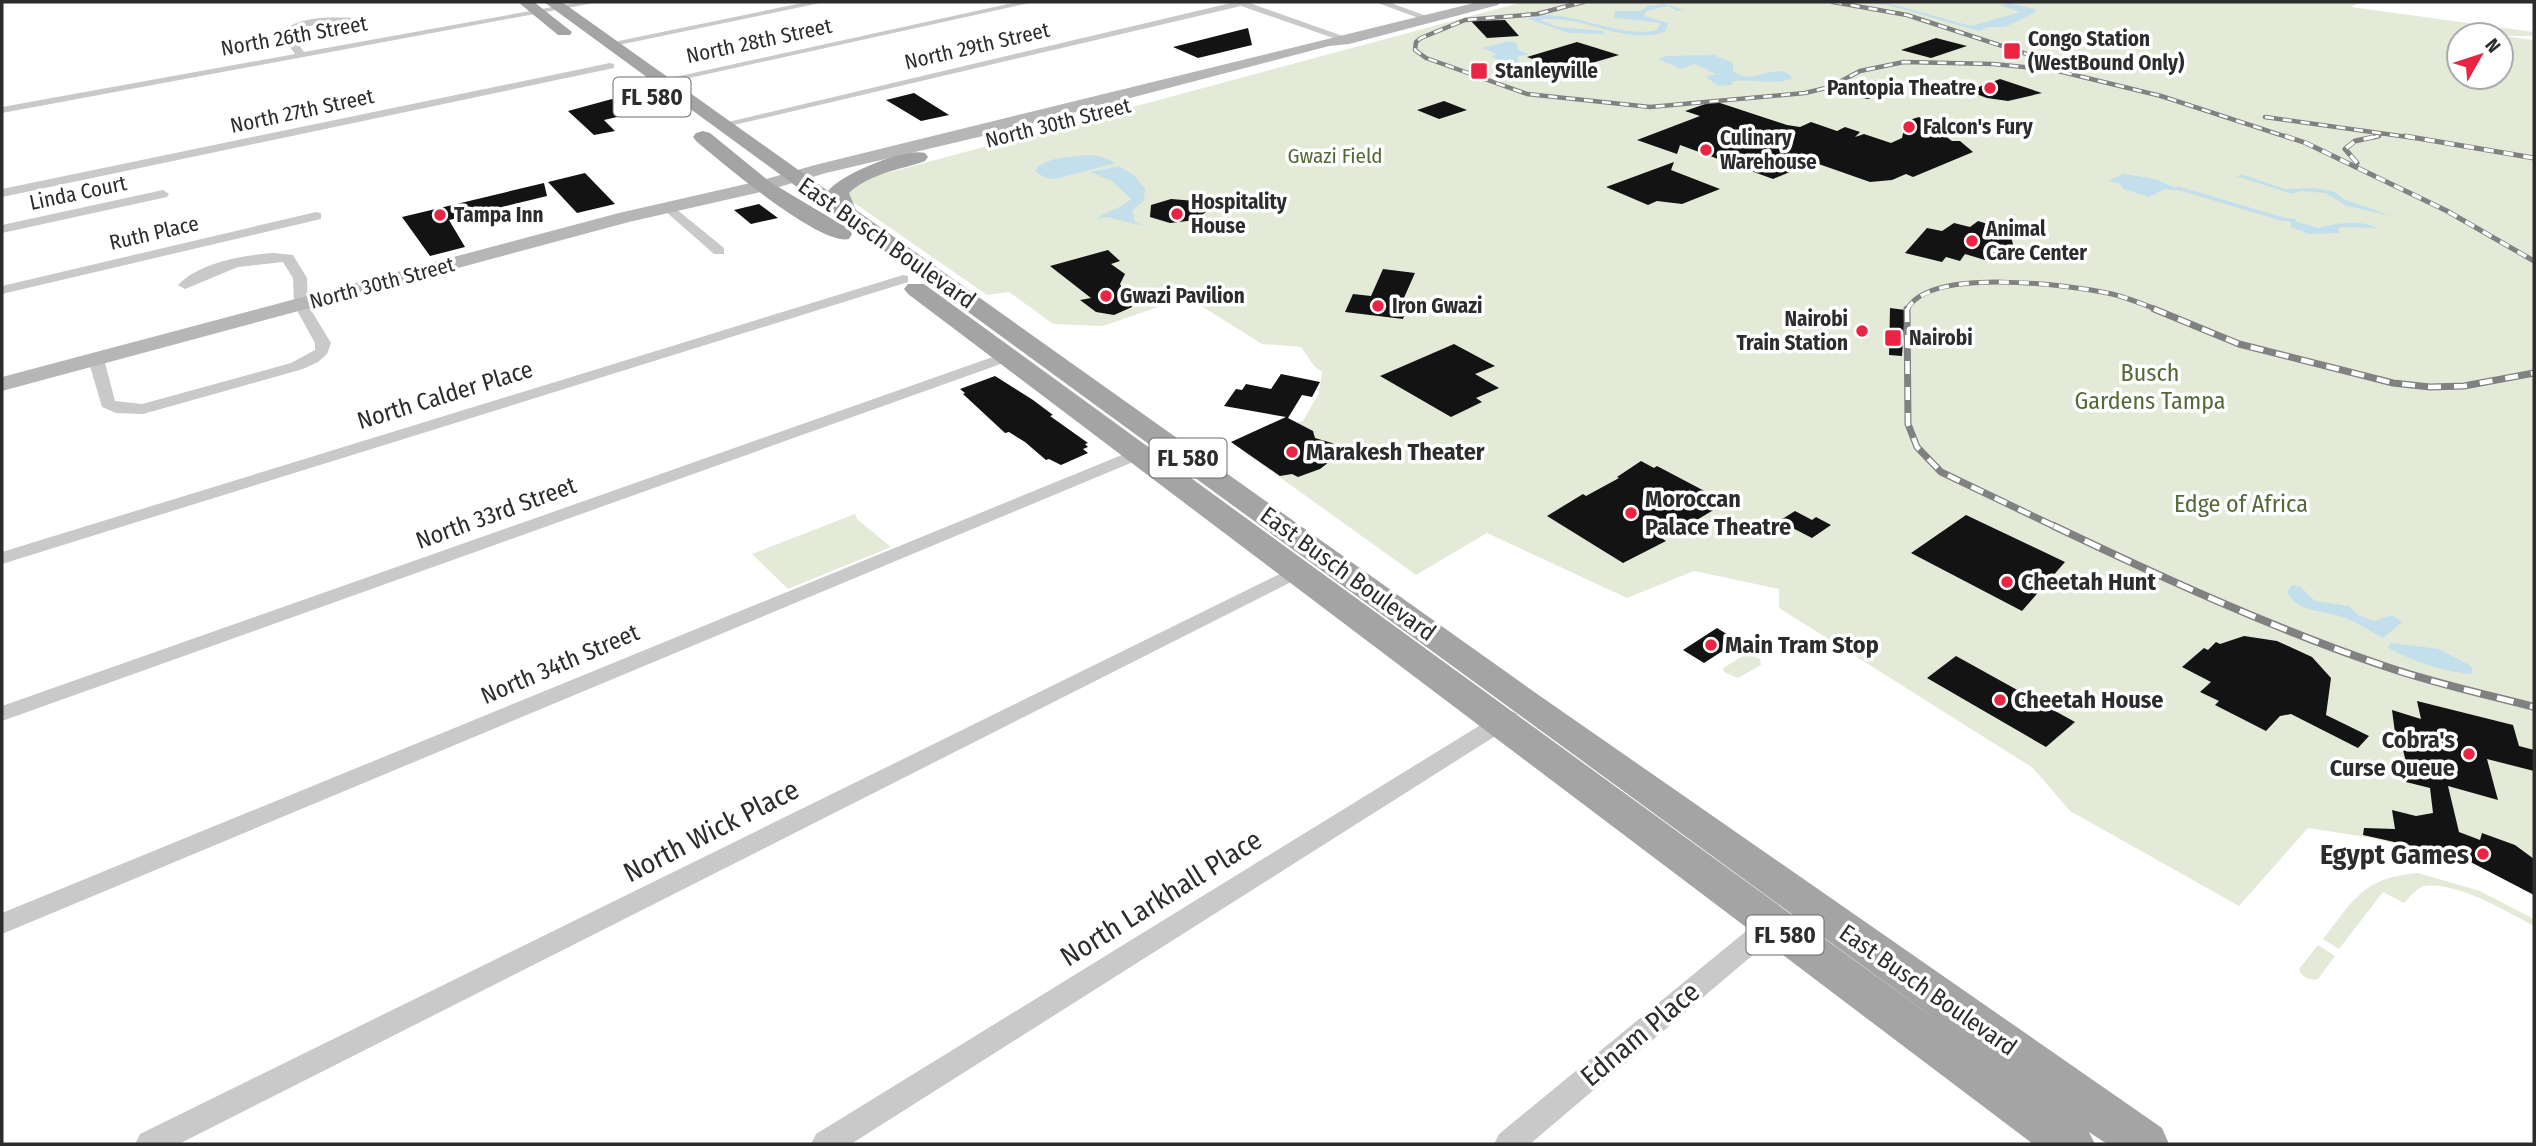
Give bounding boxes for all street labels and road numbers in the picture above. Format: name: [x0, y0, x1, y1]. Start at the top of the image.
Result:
street label: North 26th Street: [219, 10, 369, 62]
street label: North 28th Street: [684, 13, 834, 69]
street label: North 29th Street: [902, 17, 1052, 75]
road number: FL 580: [614, 78, 690, 116]
street label: North 27th Street: [228, 83, 376, 139]
street label: North 30th Street: [983, 92, 1134, 154]
street label: Linda Court: [27, 170, 129, 216]
street label: East Busch Boulevard: [793, 171, 981, 315]
street label: Ruth Place: [107, 210, 201, 256]
street label: North 30th Street: [307, 251, 457, 315]
street label: North Calder Place: [354, 355, 536, 435]
road number: FL 580: [1150, 438, 1226, 478]
street label: North 33rd Street: [412, 471, 580, 555]
street label: East Busch Boulevard: [1255, 501, 1441, 647]
street label: North 34th Street: [477, 618, 643, 710]
street label: North Wick Place: [618, 773, 804, 889]
street label: North Larkhall Place: [1054, 823, 1268, 973]
road number: FL 580: [1746, 916, 1824, 954]
street label: East Busch Boulevard: [1834, 918, 2022, 1062]
street label: Ednam Place: [1574, 975, 1706, 1093]

